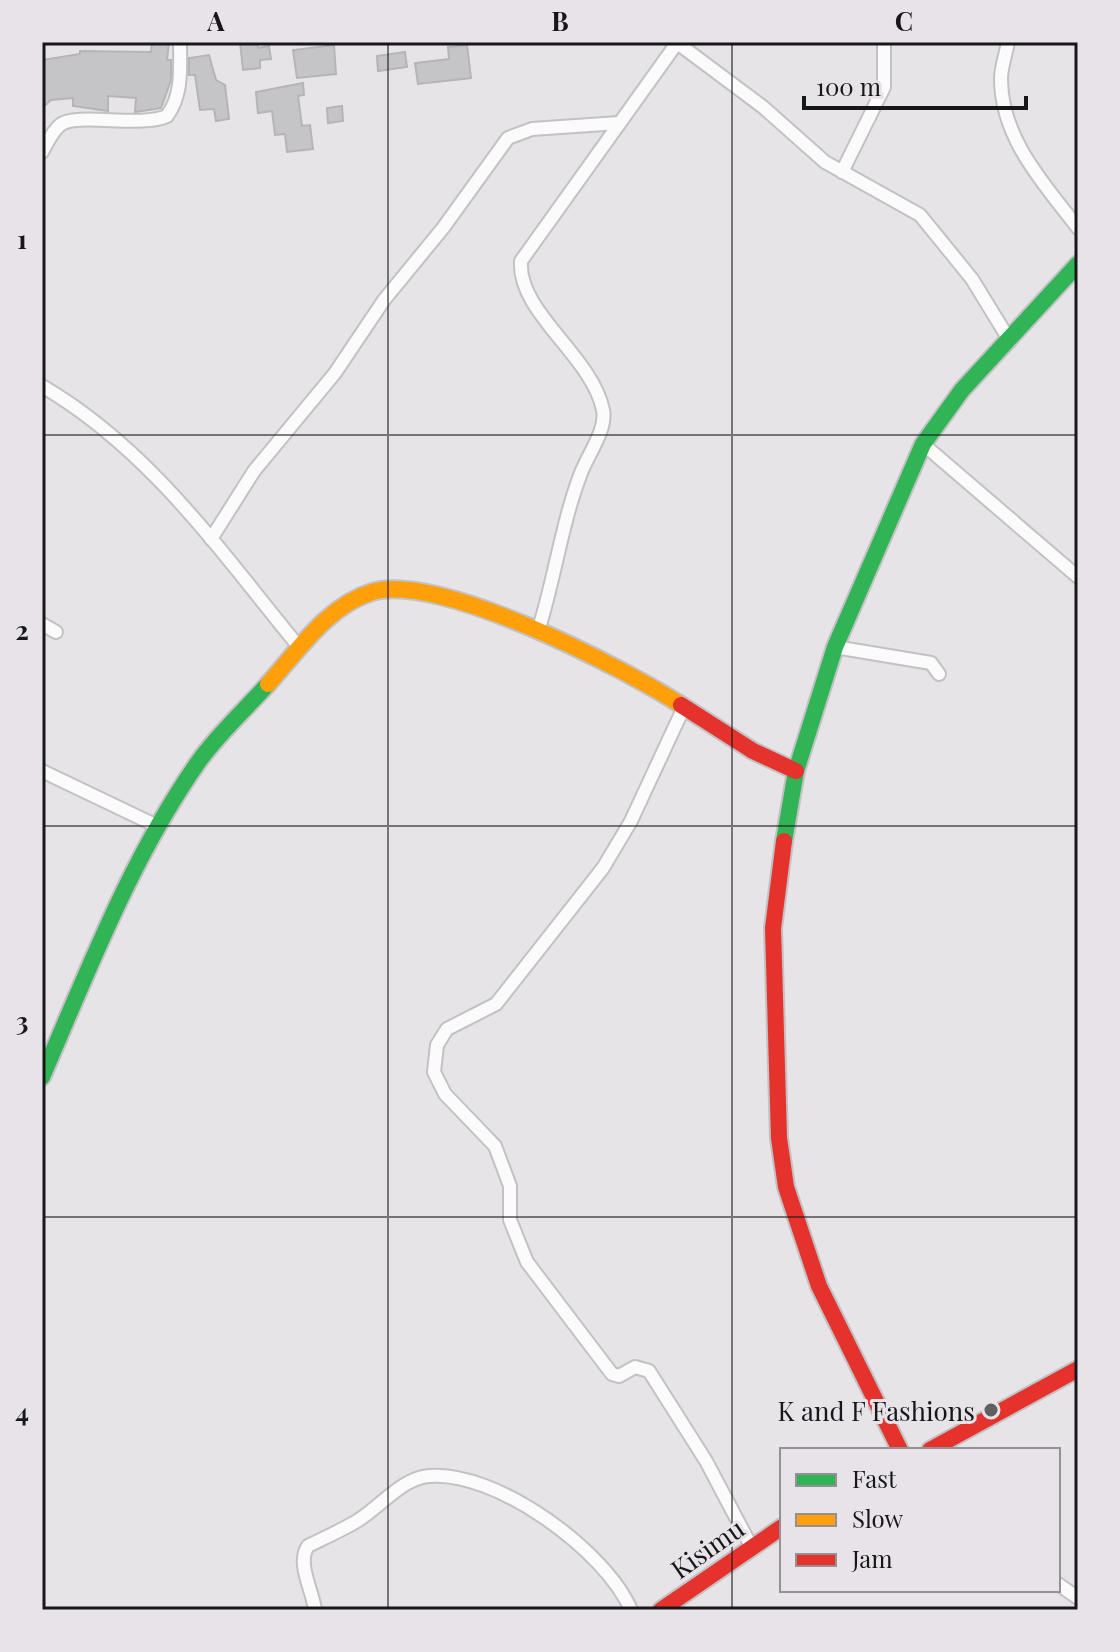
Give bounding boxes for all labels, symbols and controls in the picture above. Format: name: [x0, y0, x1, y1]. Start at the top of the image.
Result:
text: A: [206, 3, 225, 38]
text: B: [551, 3, 569, 38]
text: C: [895, 3, 913, 38]
scale bar: [804, 60, 1026, 110]
text: 100 m: [816, 70, 881, 102]
text: 1: [17, 221, 27, 256]
text: 2: [15, 612, 29, 647]
text: 3: [16, 1003, 28, 1038]
place label: K and F Fashions: [778, 1393, 975, 1428]
text: 4: [15, 1394, 29, 1429]
marker: K and F Fashions: [982, 1401, 1000, 1419]
legend: [780, 1448, 1060, 1592]
text: Fast: [852, 1462, 897, 1494]
text: Slow: [852, 1502, 904, 1534]
street label: Kisimu: [663, 1510, 751, 1586]
text: Jam: [851, 1542, 893, 1574]

